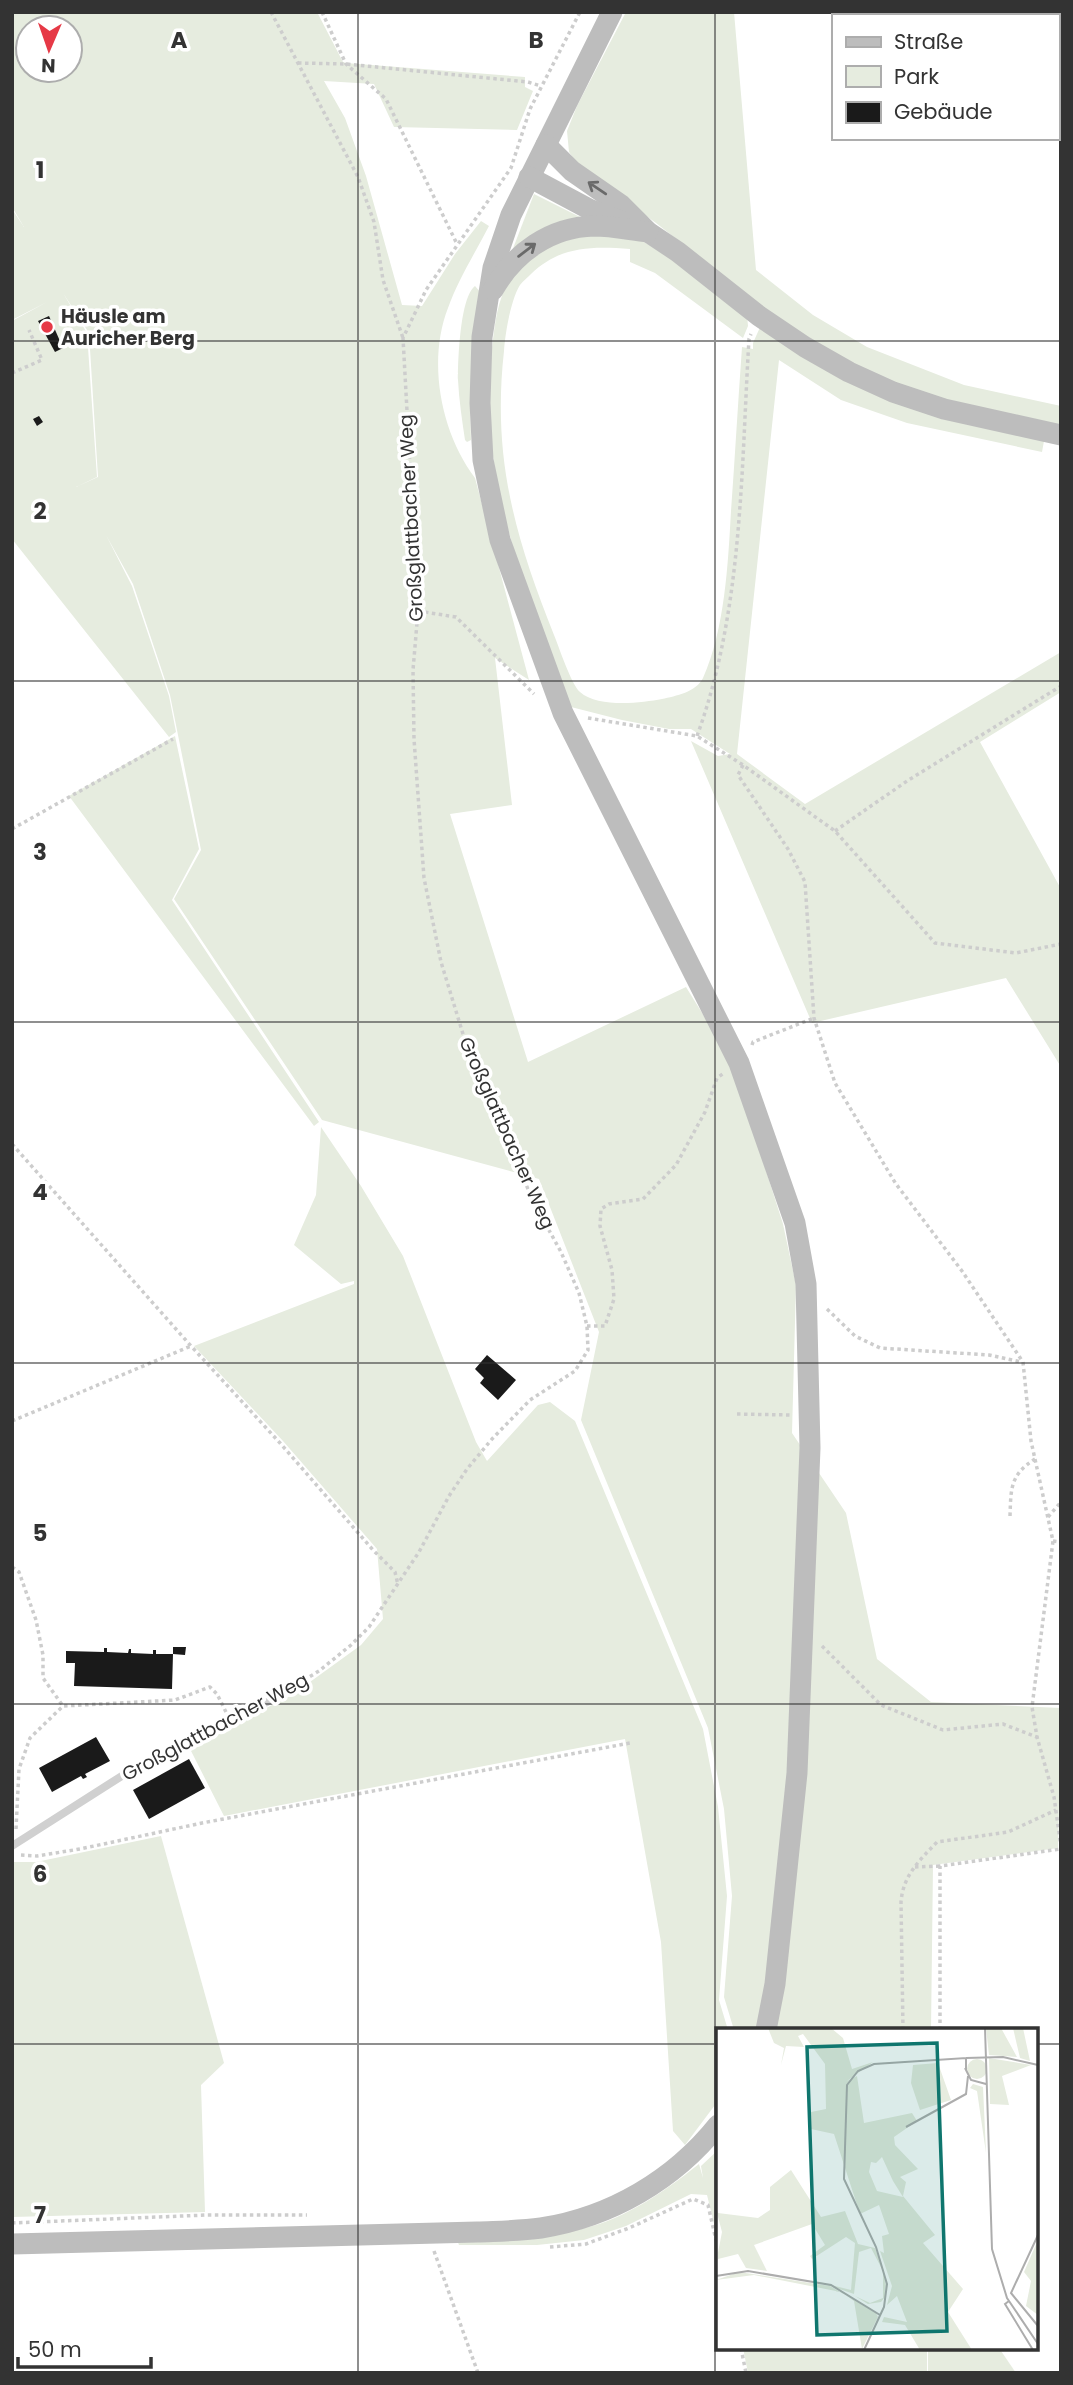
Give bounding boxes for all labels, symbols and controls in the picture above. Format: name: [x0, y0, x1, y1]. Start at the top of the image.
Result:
north arrow: [14, 14, 84, 84]
legend: [832, 14, 1059, 140]
text: A: [171, 24, 188, 56]
text: B: [528, 24, 544, 56]
text: Straße: [894, 27, 963, 56]
text: N: [41, 52, 56, 79]
text: Park: [894, 62, 939, 91]
text: Gebäude: [894, 97, 992, 126]
text: 1: [36, 154, 44, 186]
one-way arrow: [588, 181, 607, 195]
one-way arrow: [517, 243, 536, 258]
place label: Häusle am Auricher Berg: [61, 303, 195, 352]
marker: Häusle am Auricher Berg: [39, 319, 55, 335]
street label: Großglattbacher Weg: [392, 414, 430, 622]
text: 2: [33, 495, 47, 527]
text: 3: [33, 836, 47, 868]
street label: Großglattbacher Weg: [452, 1033, 562, 1233]
text: 4: [32, 1176, 48, 1208]
text: 5: [33, 1517, 47, 1549]
street label: Großglattbacher Weg: [117, 1666, 313, 1788]
text: 6: [33, 1858, 47, 1890]
inset map: [716, 2028, 1038, 2350]
text: 7: [34, 2199, 46, 2231]
scale bar: [18, 2326, 150, 2370]
text: 50 m: [28, 2335, 82, 2364]

